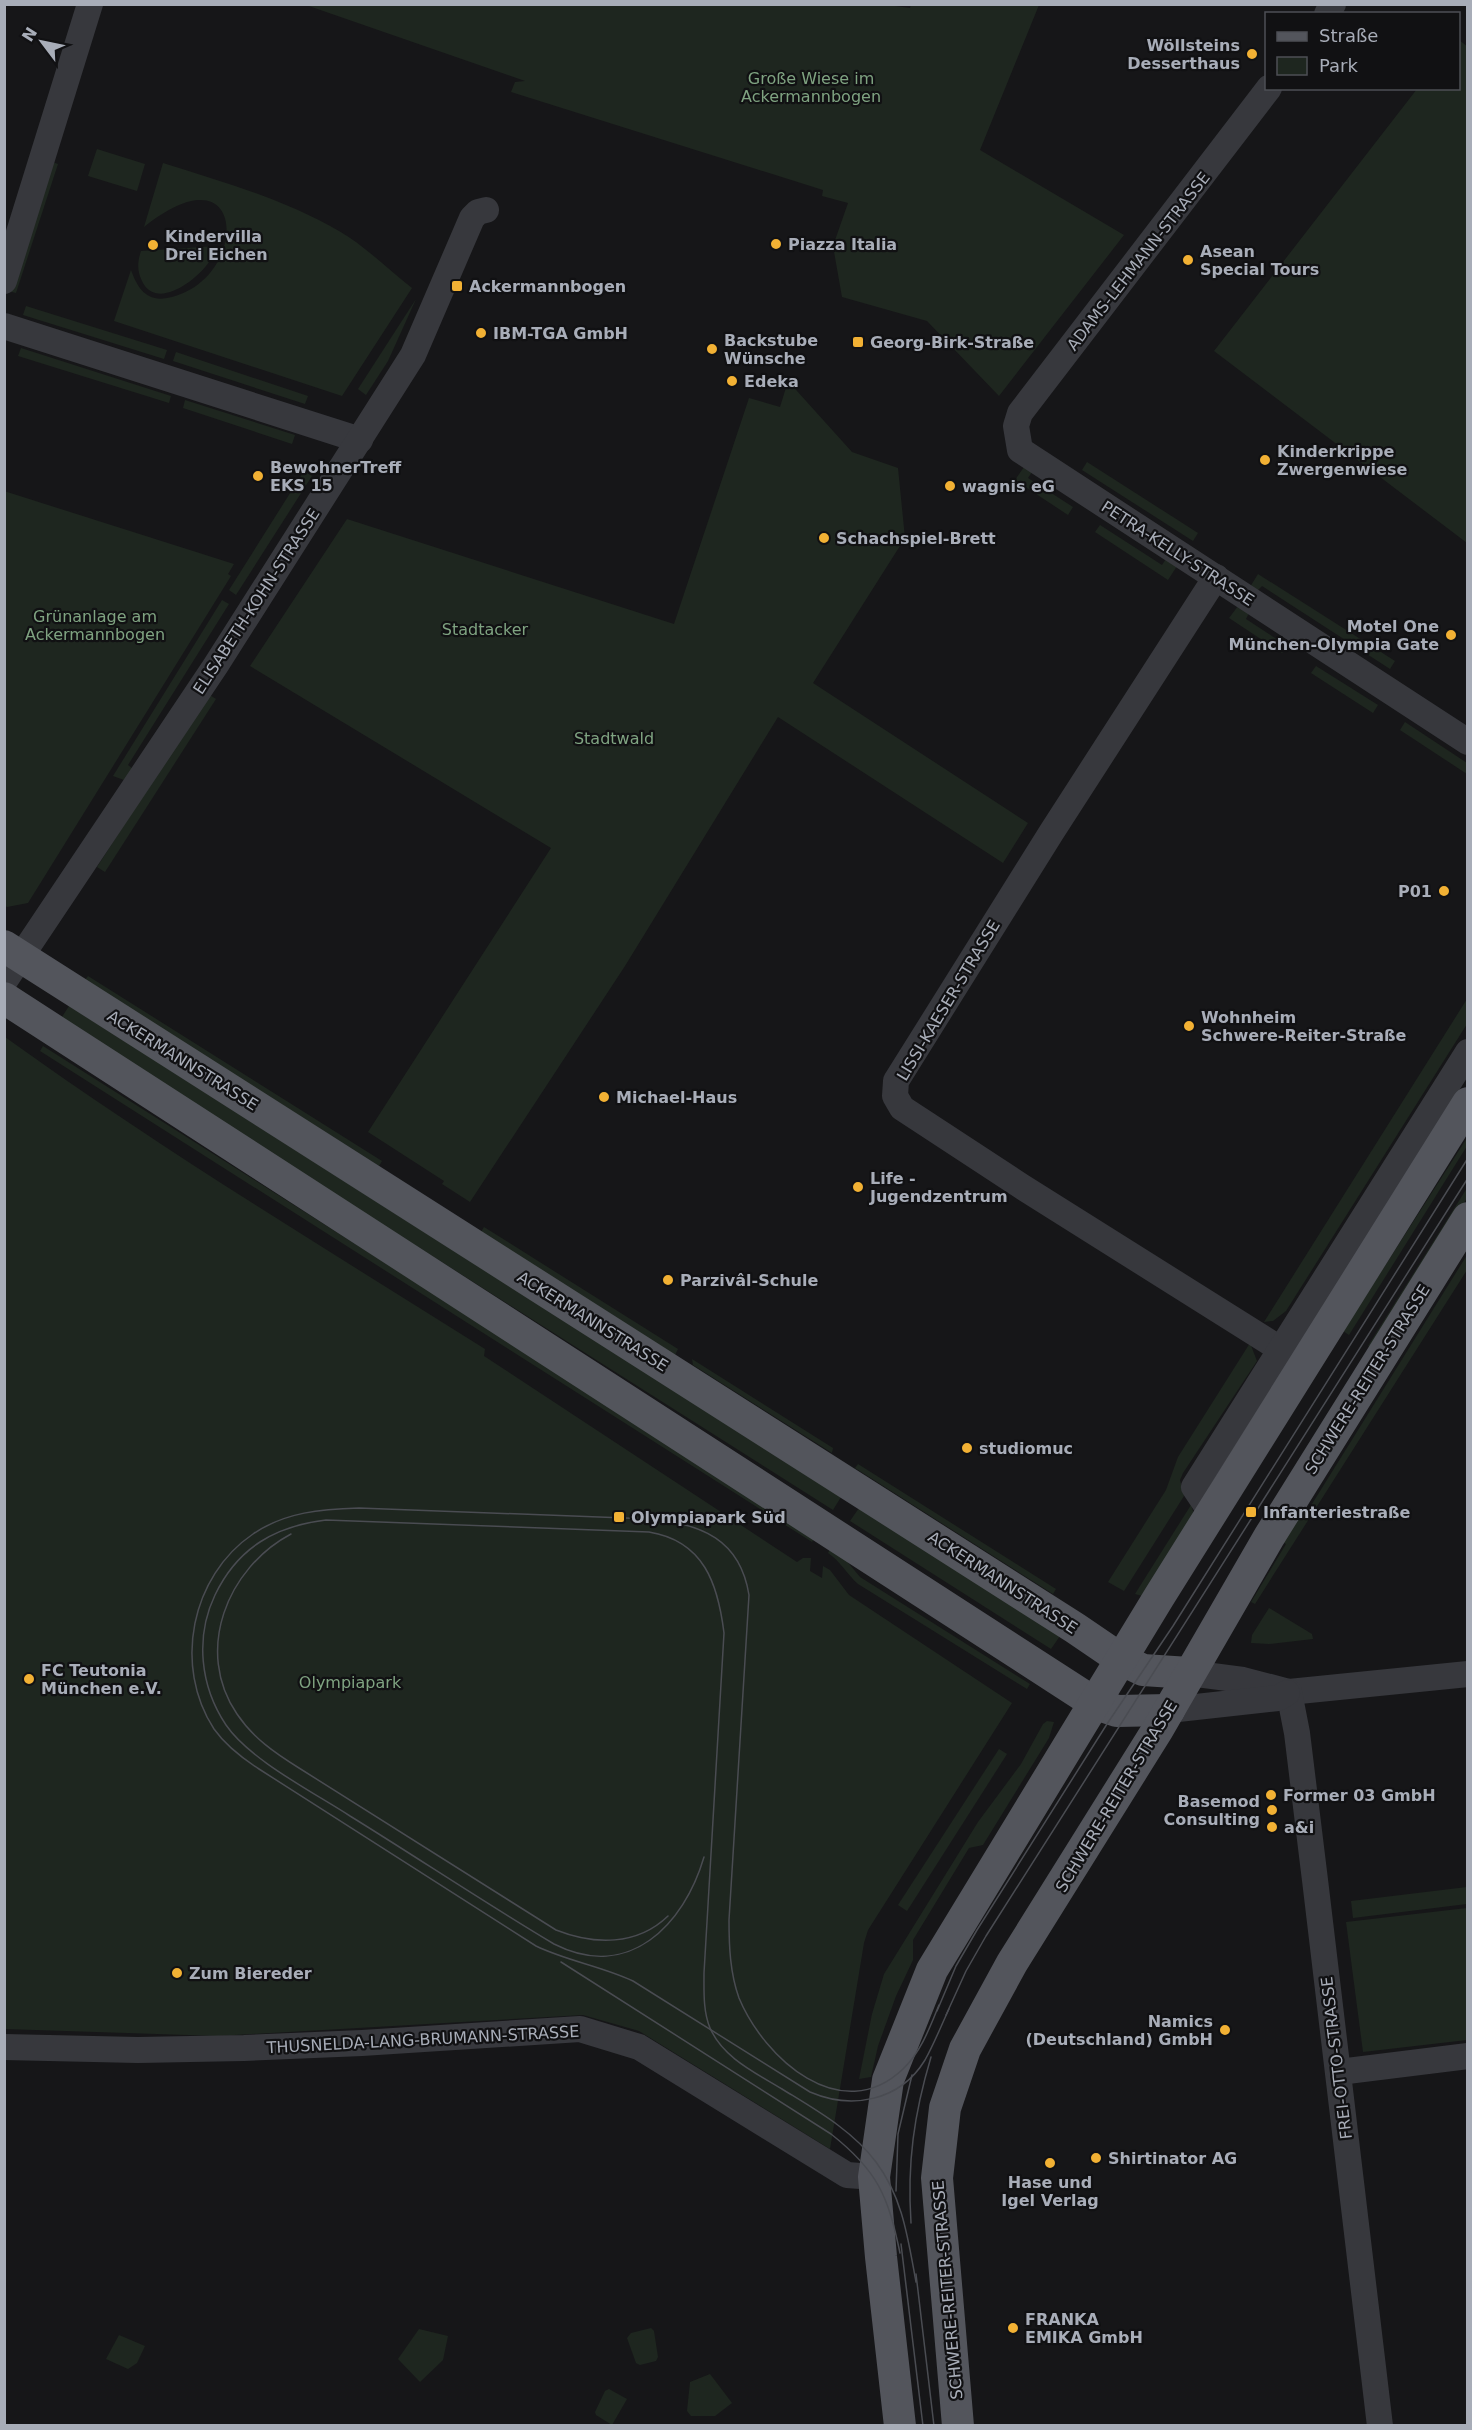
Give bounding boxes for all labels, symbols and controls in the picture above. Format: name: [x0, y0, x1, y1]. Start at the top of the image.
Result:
north arrow: [12, 12, 72, 72]
legend: [1265, 12, 1460, 90]
text: N: [18, 24, 41, 45]
text: Straße: [1319, 25, 1378, 46]
place label: Wöllsteins Desserthaus: [1127, 36, 1240, 73]
marker: Wöllsteins Desserthaus: [1245, 47, 1259, 61]
text: Park: [1319, 55, 1358, 76]
park label: Große Wiese im Ackermannbogen: [741, 69, 881, 106]
street label: ADAMS-LEHMANN-STRASSE: [1063, 168, 1214, 354]
place label: Kindervilla Drei Eichen: [165, 227, 268, 264]
place label: Piazza Italia: [788, 235, 897, 254]
marker: Piazza Italia: [769, 237, 783, 251]
marker: Kindervilla Drei Eichen: [146, 238, 160, 252]
place label: Asean Special Tours: [1200, 242, 1319, 279]
marker: Asean Special Tours: [1181, 253, 1195, 267]
place label: Ackermannbogen: [469, 277, 626, 296]
marker: Ackermannbogen: [450, 279, 464, 293]
place label: IBM-TGA GmbH: [493, 324, 628, 343]
marker: IBM-TGA GmbH: [474, 326, 488, 340]
place label: Backstube Wünsche: [724, 331, 818, 368]
place label: Georg-Birk-Straße: [870, 333, 1034, 352]
marker: Georg-Birk-Straße: [851, 335, 865, 349]
marker: Backstube Wünsche: [705, 342, 719, 356]
place label: Edeka: [744, 372, 799, 391]
marker: Edeka: [725, 374, 739, 388]
place label: Kinderkrippe Zwergenwiese: [1277, 442, 1407, 479]
marker: Kinderkrippe Zwergenwiese: [1258, 453, 1272, 467]
place label: BewohnerTreff EKS 15: [270, 458, 402, 495]
marker: BewohnerTreff EKS 15: [251, 469, 265, 483]
place label: wagnis eG: [962, 477, 1055, 496]
marker: wagnis eG: [943, 479, 957, 493]
street label: PETRA-KELLY-STRASSE: [1098, 497, 1258, 610]
street label: ELISABETH-KOHN-STRASSE: [189, 505, 324, 698]
place label: Schachspiel-Brett: [836, 529, 996, 548]
marker: Schachspiel-Brett: [817, 531, 831, 545]
park label: Grünanlage am Ackermannbogen: [25, 607, 165, 644]
place label: Motel One München-Olympia Gate: [1229, 617, 1439, 654]
park label: Stadtacker: [442, 620, 529, 639]
marker: Motel One München-Olympia Gate: [1444, 628, 1458, 642]
park label: Stadtwald: [574, 729, 654, 748]
place label: P01: [1398, 882, 1432, 901]
marker: P01: [1437, 884, 1451, 898]
street label: LISSI-KAESER-STRASSE: [893, 917, 1004, 1084]
street label: ACKERMANNSTRASSE: [104, 1006, 262, 1115]
place label: Wohnheim Schwere-Reiter-Straße: [1201, 1008, 1406, 1045]
marker: Wohnheim Schwere-Reiter-Straße: [1182, 1019, 1196, 1033]
place label: Michael-Haus: [616, 1088, 737, 1107]
marker: Michael-Haus: [597, 1090, 611, 1104]
place label: Life - Jugendzentrum: [869, 1169, 1008, 1206]
marker: Life - Jugendzentrum: [851, 1180, 865, 1194]
street label: ACKERMANNSTRASSE: [514, 1267, 672, 1376]
place label: Parzivâl-Schule: [680, 1271, 818, 1290]
marker: Parzivâl-Schule: [661, 1273, 675, 1287]
street label: SCHWERE-REITER-STRASSE: [1301, 1281, 1434, 1478]
place label: studiomuc: [979, 1439, 1073, 1458]
marker: studiomuc: [960, 1441, 974, 1455]
place label: Infanteriestraße: [1263, 1503, 1411, 1522]
marker: Infanteriestraße: [1244, 1505, 1258, 1519]
place label: Olympiapark Süd: [631, 1508, 786, 1527]
marker: Olympiapark Süd: [612, 1510, 626, 1524]
street label: ACKERMANNSTRASSE: [925, 1527, 1081, 1638]
place label: FC Teutonia München e.V.: [41, 1661, 162, 1698]
marker: FC Teutonia München e.V.: [22, 1672, 36, 1686]
park label: Olympiapark: [299, 1673, 402, 1692]
street label: SCHWERE-REITER-STRASSE: [1052, 1697, 1181, 1895]
place label: Former 03 GmbH: [1283, 1786, 1436, 1805]
marker: Former 03 GmbH: [1264, 1788, 1278, 1802]
place label: Basemod Consulting: [1164, 1792, 1260, 1829]
marker: Basemod Consulting: [1265, 1803, 1279, 1817]
place label: a&i: [1284, 1818, 1314, 1837]
marker: a&i: [1265, 1820, 1279, 1834]
place label: Zum Biereder: [189, 1964, 312, 1983]
marker: Zum Biereder: [170, 1966, 184, 1980]
street label: FREI-OTTO-STRASSE: [1317, 1975, 1356, 2140]
place label: Namics (Deutschland) GmbH: [1025, 2012, 1213, 2049]
street label: THUSNELDA-LANG-BRUMANN-STRASSE: [265, 2022, 580, 2057]
marker: Namics (Deutschland) GmbH: [1218, 2023, 1232, 2037]
place label: Shirtinator AG: [1108, 2149, 1237, 2168]
marker: Shirtinator AG: [1089, 2151, 1103, 2165]
marker: Hase und Igel Verlag: [1043, 2156, 1057, 2170]
place label: Hase und Igel Verlag: [1001, 2173, 1099, 2210]
street label: SCHWERE-REITER-STRASSE: [928, 2179, 967, 2400]
place label: FRANKA EMIKA GmbH: [1025, 2310, 1143, 2347]
marker: FRANKA EMIKA GmbH: [1006, 2321, 1020, 2335]

